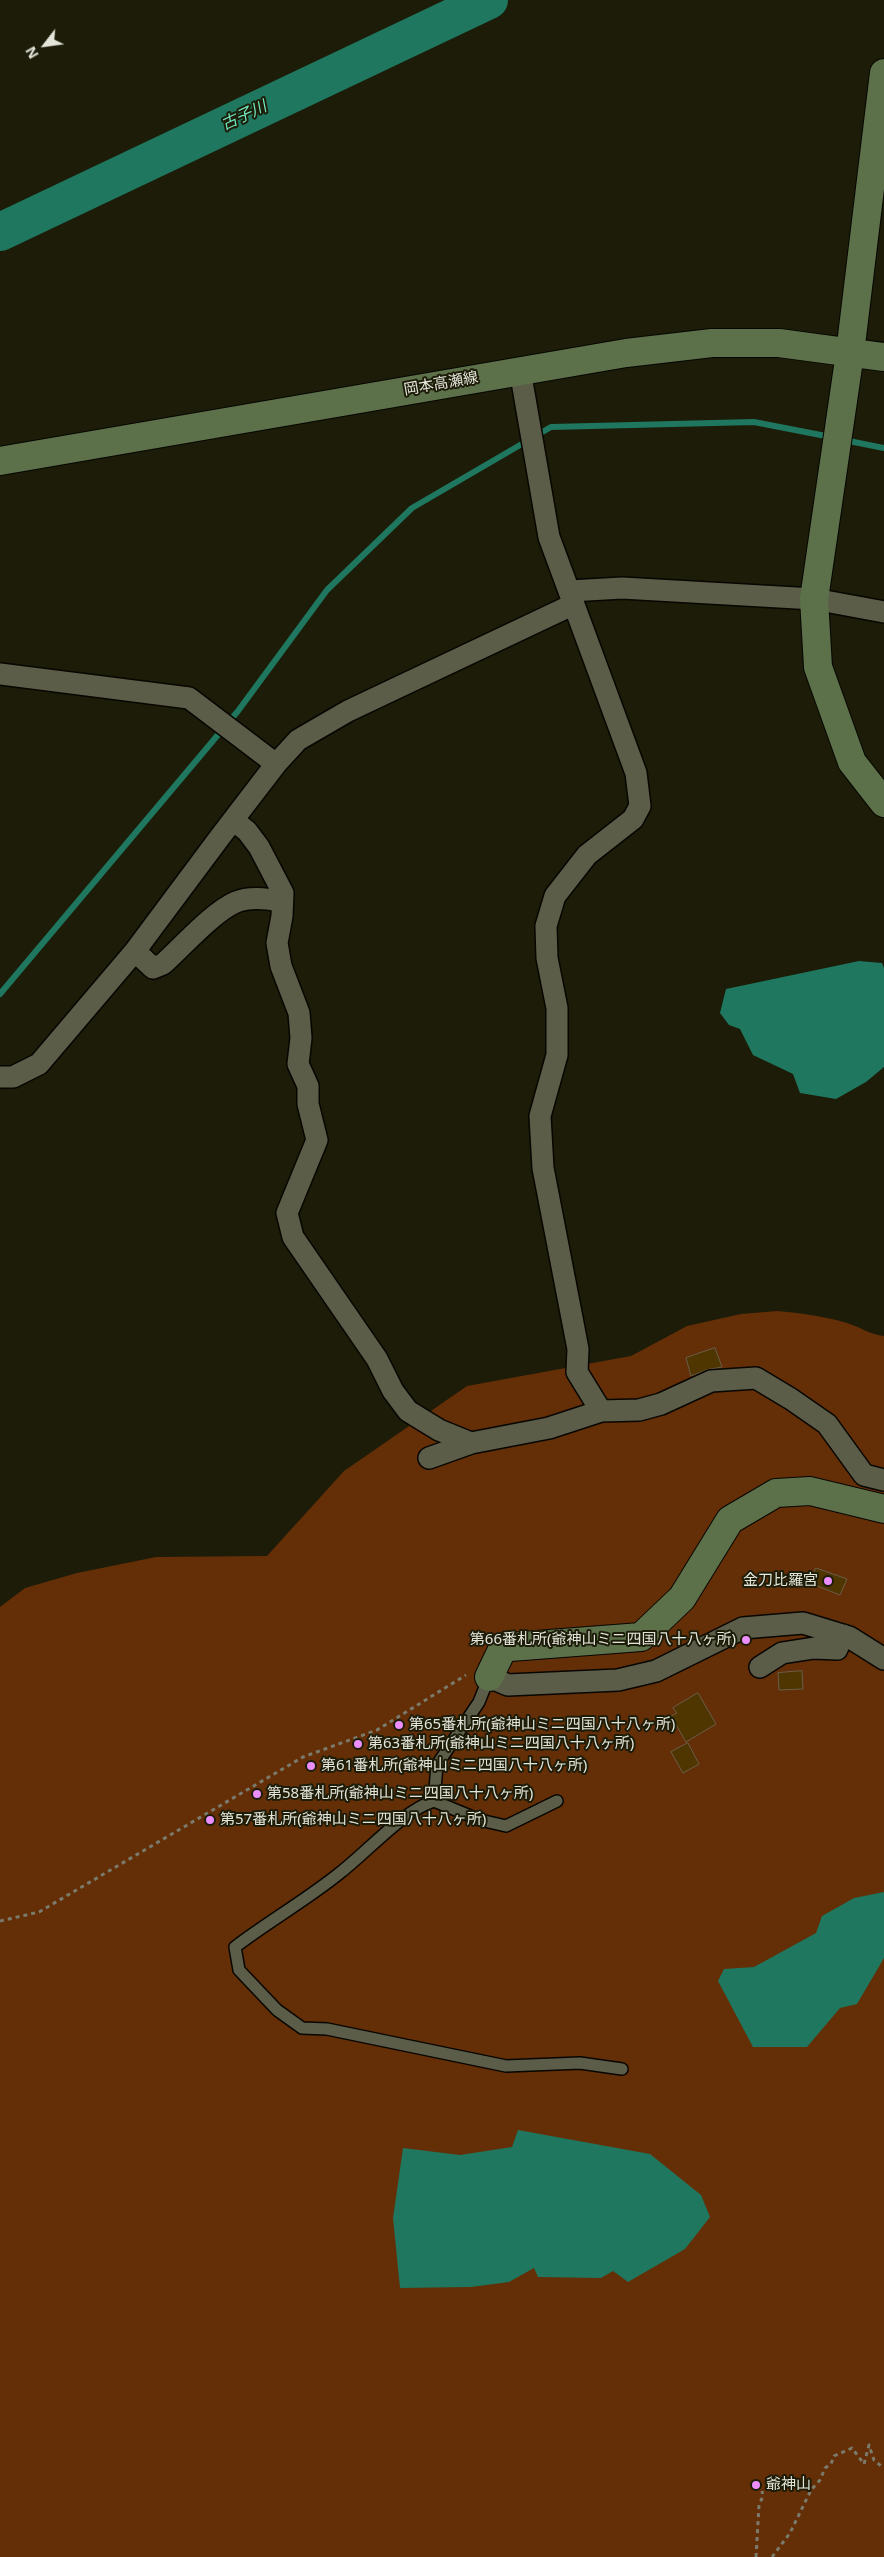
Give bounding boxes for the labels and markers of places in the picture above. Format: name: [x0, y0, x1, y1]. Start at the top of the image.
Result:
place label: 金刀比羅宮: [743, 1572, 818, 1590]
marker: 金刀比羅宮: [822, 1575, 834, 1587]
place label: 第66番札所(爺神山ミニ四国八十八ヶ所): [470, 1631, 736, 1649]
marker: 第66番札所(爺神山ミニ四国八十八ヶ所): [740, 1634, 752, 1646]
place label: 第65番札所(爺神山ミニ四国八十八ヶ所): [409, 1716, 675, 1734]
marker: 第65番札所(爺神山ミニ四国八十八ヶ所): [393, 1719, 405, 1731]
place label: 第63番札所(爺神山ミニ四国八十八ヶ所): [368, 1735, 634, 1753]
marker: 第63番札所(爺神山ミニ四国八十八ヶ所): [352, 1738, 364, 1750]
place label: 第61番札所(爺神山ミニ四国八十八ヶ所): [321, 1757, 587, 1775]
marker: 第61番札所(爺神山ミニ四国八十八ヶ所): [305, 1760, 317, 1772]
place label: 第58番札所(爺神山ミニ四国八十八ヶ所): [267, 1785, 533, 1803]
marker: 第58番札所(爺神山ミニ四国八十八ヶ所): [251, 1788, 263, 1800]
place label: 第57番札所(爺神山ミニ四国八十八ヶ所): [220, 1811, 486, 1829]
marker: 第57番札所(爺神山ミニ四国八十八ヶ所): [204, 1814, 216, 1826]
place label: 爺神山: [766, 2476, 811, 2494]
marker: 爺神山: [750, 2479, 762, 2491]

